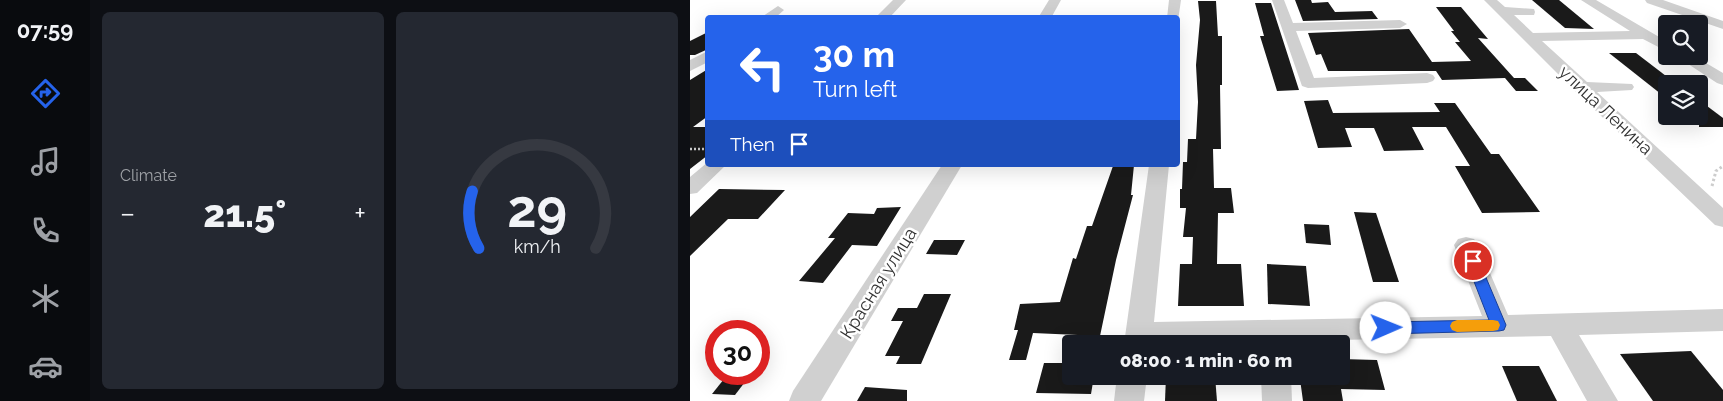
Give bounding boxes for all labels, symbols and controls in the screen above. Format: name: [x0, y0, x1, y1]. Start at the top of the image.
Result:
map controls: [1658, 15, 1708, 125]
button: search: [1658, 15, 1708, 65]
text: 07:59: [17, 17, 73, 43]
text: 30 m: [813, 34, 895, 75]
icon: left: [730, 35, 795, 100]
street label: улица Ленина: [1555, 61, 1657, 159]
button: layers: [1658, 75, 1708, 125]
icon: directions: [28, 76, 63, 111]
text: Turn left: [813, 76, 897, 102]
icon: arrive: [785, 130, 813, 158]
text: Then: [730, 133, 775, 155]
icon: music: [28, 144, 63, 179]
text: Climate: [120, 166, 177, 185]
text: 29: [507, 178, 567, 239]
text: 21.5°: [203, 191, 286, 236]
text: −: [120, 197, 135, 230]
text: +: [354, 197, 366, 230]
icon: phone: [28, 213, 63, 248]
street label: Красная улица: [835, 224, 921, 342]
text: km/h: [513, 236, 561, 257]
pin: [1452, 240, 1494, 282]
icon: arrive: [1459, 247, 1487, 275]
icon: climate: [28, 281, 63, 316]
position arrow: [1359, 301, 1411, 353]
speed limit sign: 30: [705, 320, 770, 385]
icon: car: [28, 349, 63, 384]
text: 08:00 · 1 min · 60 m: [1120, 349, 1292, 371]

